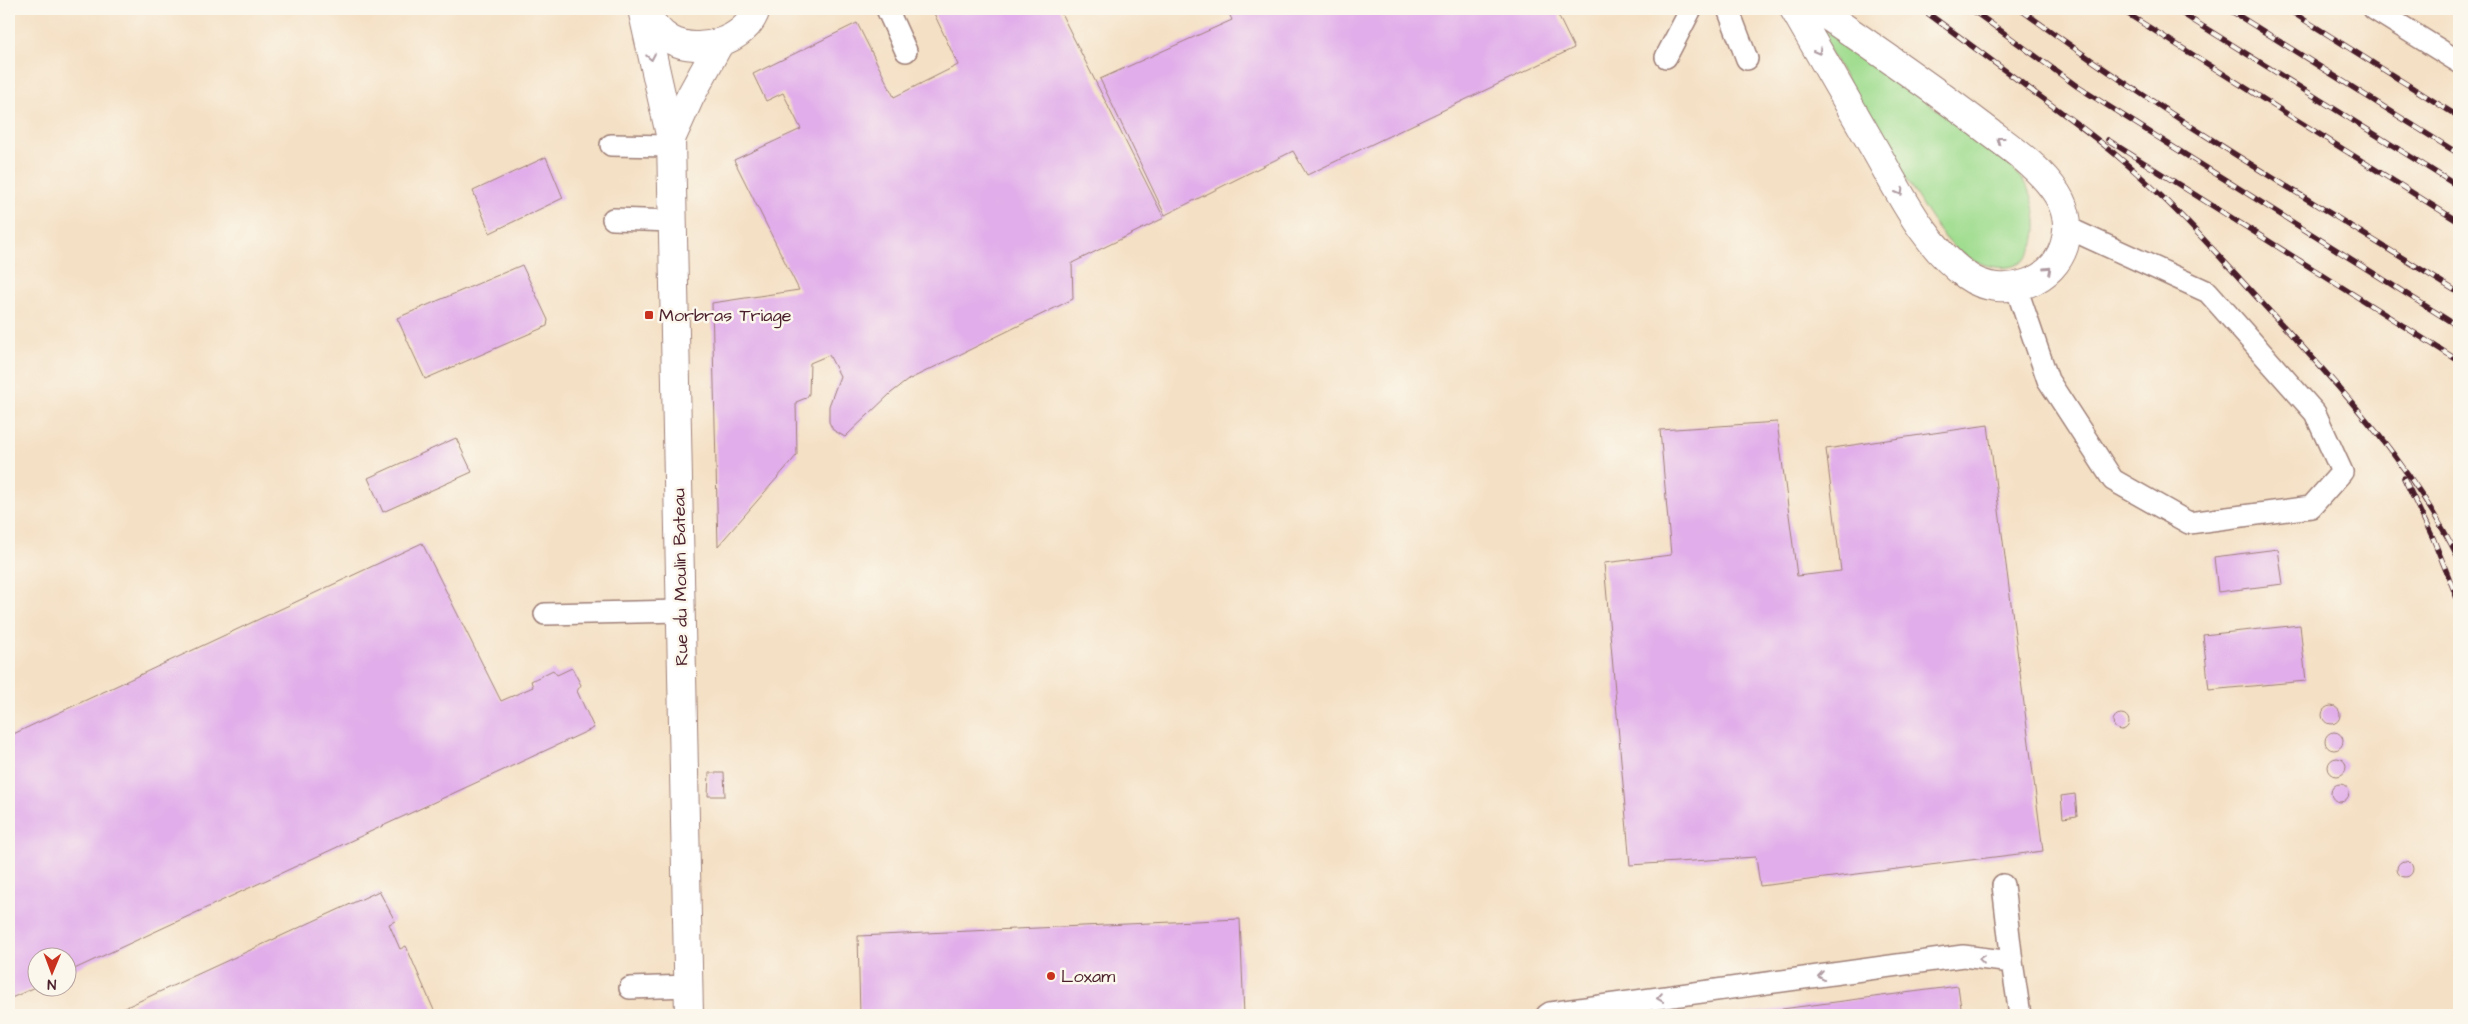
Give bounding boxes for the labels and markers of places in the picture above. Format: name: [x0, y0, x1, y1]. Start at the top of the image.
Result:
place label: Morbras Triage: [659, 303, 792, 329]
marker: Morbras Triage: [643, 309, 655, 321]
place label: Loxam: [1061, 964, 1115, 989]
marker: Loxam: [1045, 970, 1057, 982]

